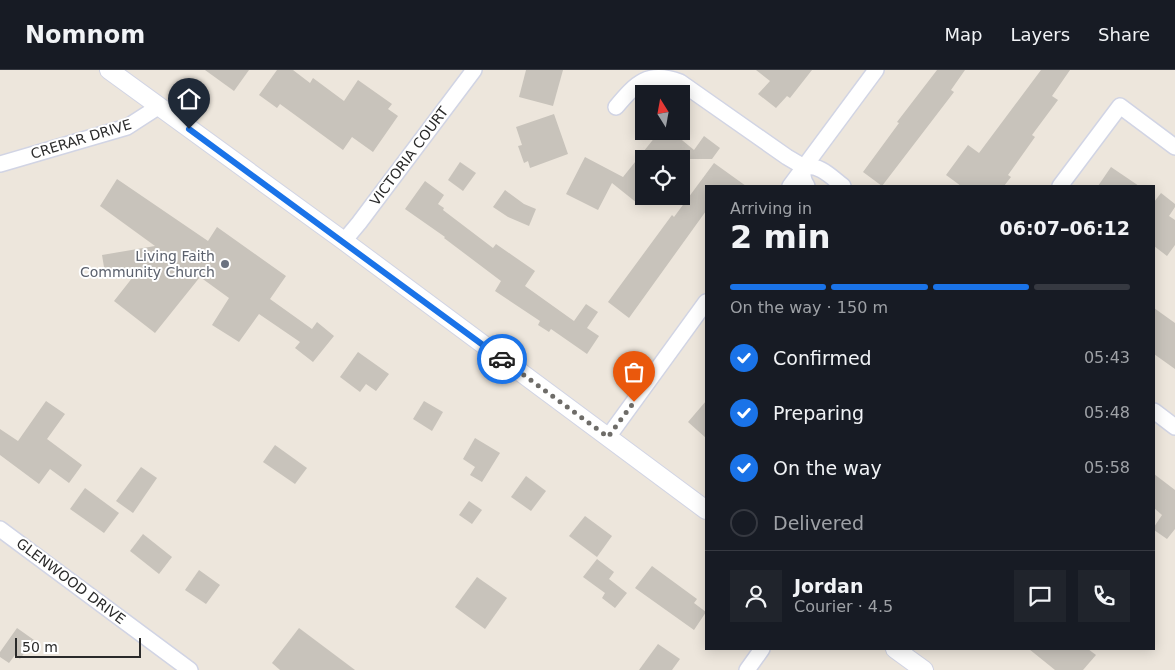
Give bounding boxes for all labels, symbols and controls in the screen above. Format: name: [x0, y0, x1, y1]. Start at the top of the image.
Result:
text: Nomnom: [25, 21, 145, 49]
text: Map: [944, 24, 982, 45]
text: Layers: [1010, 24, 1070, 45]
text: Share: [1098, 24, 1150, 45]
pin: [168, 78, 210, 129]
icon: home: [175, 85, 203, 113]
north arrow: [635, 85, 690, 140]
map controls: [635, 85, 690, 205]
street label: VICTORIA COURT: [367, 103, 452, 208]
street label: CRERAR DRIVE: [29, 116, 133, 162]
button: locate: [635, 150, 690, 205]
text: Arriving in: [730, 199, 812, 218]
text: 06:07–06:12: [1000, 217, 1130, 239]
text: 2 min: [730, 218, 831, 256]
place label: Living Faith Community Church: [80, 248, 215, 280]
marker: Living Faith Community Church: [219, 258, 231, 270]
text: On the way · 150 m: [730, 298, 888, 317]
courier: [477, 334, 527, 384]
icon: check: [730, 344, 758, 372]
icon: car: [488, 345, 516, 373]
text: Confirmed: [773, 347, 872, 369]
text: 05:43: [1084, 348, 1130, 367]
pin: [613, 351, 655, 402]
icon: bag: [620, 358, 648, 386]
icon: check: [730, 399, 758, 427]
text: Preparing: [773, 402, 864, 424]
text: 05:48: [1084, 403, 1130, 422]
icon: check: [730, 454, 758, 482]
text: On the way: [773, 457, 882, 479]
text: 05:58: [1084, 458, 1130, 477]
text: Delivered: [773, 512, 864, 534]
street label: GLENWOOD DRIVE: [13, 535, 129, 627]
button: person: [730, 570, 782, 622]
button: chat: [1014, 570, 1066, 622]
button: phone: [1078, 570, 1130, 622]
text: Jordan: [794, 575, 863, 597]
text: Courier · 4.5: [794, 597, 893, 616]
scale bar: [15, 635, 141, 658]
text: 50 m: [22, 639, 58, 655]

